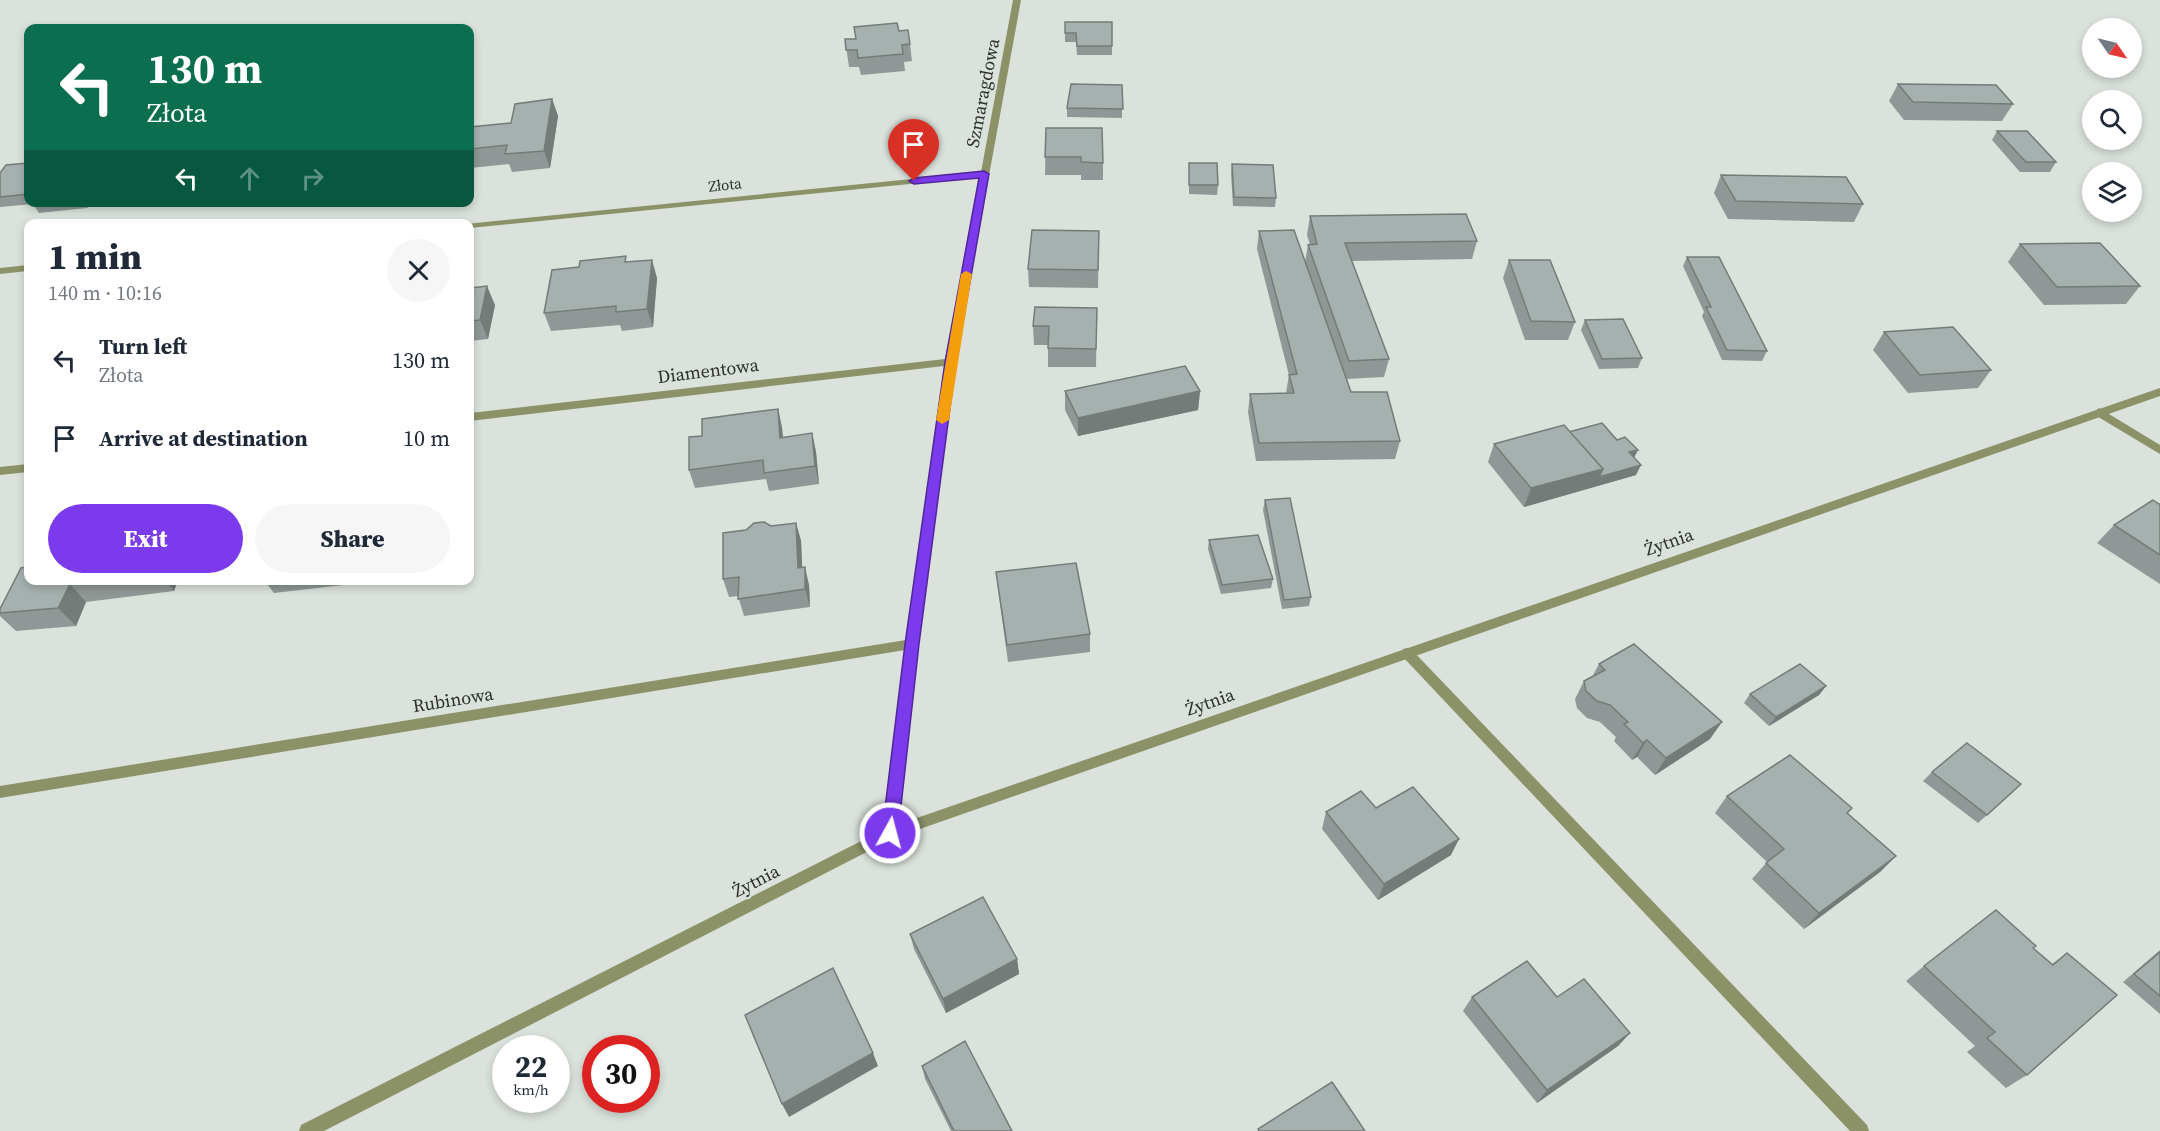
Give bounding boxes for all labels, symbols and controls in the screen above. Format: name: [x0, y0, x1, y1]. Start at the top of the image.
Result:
north arrow: [2082, 18, 2142, 78]
map controls: [2082, 18, 2142, 222]
street label: Szmaragdowa: [960, 35, 1006, 150]
text: 130 m: [147, 39, 262, 97]
icon: left: [48, 48, 126, 126]
button: search: [2082, 90, 2142, 150]
text: Złota: [147, 94, 207, 131]
pin: [888, 119, 939, 181]
icon: arrive: [897, 128, 930, 161]
icon: left: [170, 162, 203, 195]
icon: ahead: [233, 162, 266, 195]
icon: right: [296, 162, 329, 195]
button: layers: [2082, 162, 2142, 222]
street label: Złota: [707, 172, 743, 197]
text: 1 min: [48, 232, 142, 281]
button: close: [387, 239, 450, 302]
text: 140 m · 10:16: [48, 279, 162, 307]
text: Turn left: [99, 331, 187, 361]
icon: left: [48, 344, 81, 377]
text: 130 m: [392, 345, 450, 375]
street label: Diamentowa: [656, 352, 761, 389]
text: Złota: [99, 361, 143, 389]
icon: arrive: [48, 422, 81, 455]
text: Arrive at destination: [99, 423, 308, 453]
text: 10 m: [403, 423, 450, 453]
button: Exit: [48, 504, 243, 573]
button: Share: [255, 504, 450, 573]
street label: Żytnia: [1641, 521, 1697, 561]
street label: Rubinowa: [411, 681, 496, 718]
street label: Żytnia: [1182, 681, 1238, 721]
position arrow: [858, 801, 922, 865]
street label: Żytnia: [728, 858, 784, 903]
speed limit sign: 30: [582, 1035, 660, 1113]
text: 22: [515, 1046, 547, 1087]
text: km/h: [513, 1079, 549, 1100]

